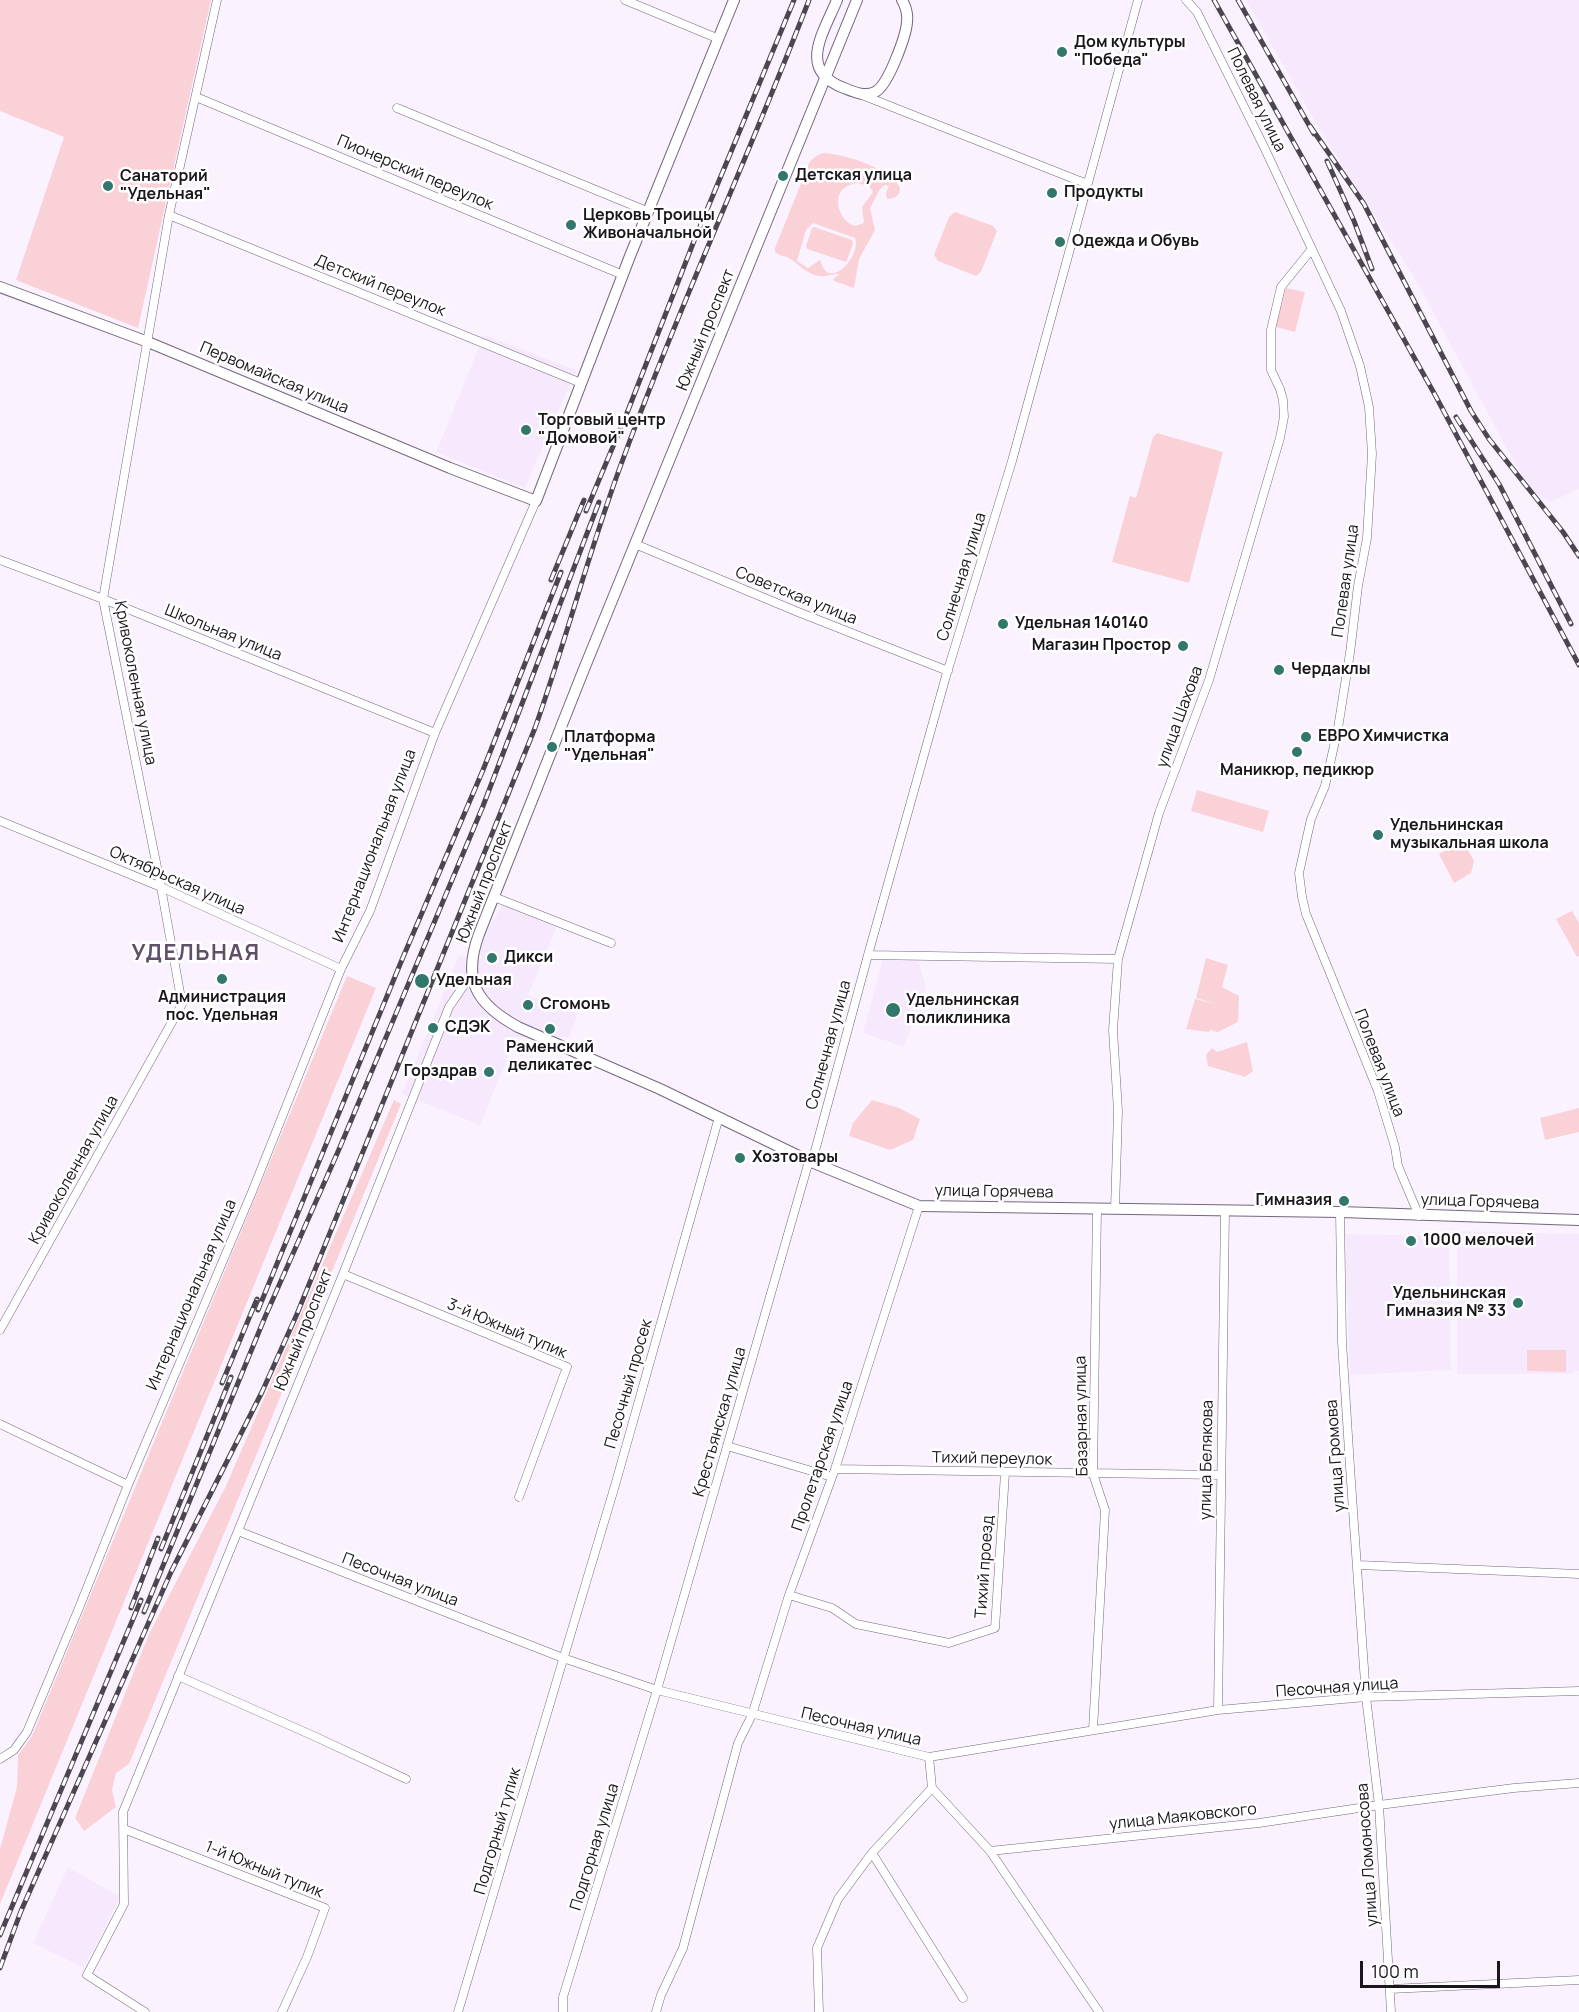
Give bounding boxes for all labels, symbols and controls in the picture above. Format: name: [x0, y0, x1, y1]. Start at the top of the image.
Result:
place label: Дом культуры "Победа": [1074, 33, 1186, 71]
marker: Дом культуры "Победа": [1055, 45, 1069, 59]
street label: Полевая улица: [1222, 45, 1290, 155]
street label: Пионерский переулок: [334, 131, 496, 215]
place label: Детская улица: [795, 166, 912, 186]
place label: Санаторий "Удельная": [120, 167, 211, 205]
marker: Детская улица: [776, 169, 790, 183]
marker: Санаторий "Удельная": [101, 179, 115, 193]
place label: Продукты: [1064, 183, 1143, 203]
marker: Продукты: [1045, 186, 1059, 200]
place label: Церковь Троицы Живоначальной: [583, 206, 715, 244]
marker: Церковь Троицы Живоначальной: [564, 218, 578, 232]
place label: Одежда и Обувь: [1072, 232, 1199, 252]
marker: Одежда и Обувь: [1053, 235, 1067, 249]
street label: Детский переулок: [312, 251, 448, 321]
street label: Южный проспект: [673, 266, 739, 394]
street label: Первомайская улица: [197, 338, 351, 418]
place label: Торговый центр "Домовой": [538, 411, 666, 449]
marker: Торговый центр "Домовой": [519, 423, 533, 437]
street label: Солнечная улица: [933, 510, 991, 644]
street label: Полевая улица: [1329, 523, 1363, 639]
street label: Советская улица: [732, 563, 860, 629]
street label: Кривоколенная улица: [110, 599, 160, 767]
street label: Школьная улица: [162, 601, 284, 665]
place label: Удельная 140140: [1015, 614, 1148, 634]
marker: Удельная 140140: [996, 617, 1010, 631]
place label: Магазин Простор: [1032, 636, 1171, 656]
marker: Магазин Простор: [1176, 639, 1190, 653]
place label: Чердаклы: [1291, 660, 1371, 680]
marker: Чердаклы: [1272, 663, 1286, 677]
street label: улица Шахова: [1153, 664, 1207, 770]
place label: ЕВРО Химчистка: [1318, 727, 1449, 747]
place label: Платформа "Удельная": [564, 728, 655, 766]
marker: ЕВРО Химчистка: [1299, 730, 1313, 744]
marker: Платформа "Удельная": [545, 740, 559, 754]
marker: Маникюр, педикюр: [1290, 745, 1304, 759]
street label: Интернациональная улица: [329, 747, 421, 945]
place label: Маникюр, педикюр: [1220, 761, 1374, 781]
place label: Удельнинская музыкальная школа: [1390, 816, 1549, 854]
street label: Южный проспект: [453, 818, 517, 946]
marker: Удельнинская музыкальная школа: [1371, 828, 1385, 842]
street label: Октябрьская улица: [106, 842, 248, 920]
district label: УДЕЛЬНАЯ: [131, 941, 261, 967]
place label: Дикси: [504, 948, 553, 968]
marker: Дикси: [485, 951, 499, 965]
place label: Удельная: [436, 971, 512, 991]
marker: Администрация пос. Удельная: [215, 972, 229, 986]
marker: Удельная: [413, 972, 431, 990]
street label: Солнечная улица: [802, 978, 856, 1112]
place label: Администрация пос. Удельная: [158, 988, 286, 1026]
place label: Удельнинская поликлиника: [906, 991, 1019, 1029]
place label: Сгомонъ: [540, 995, 610, 1015]
marker: Сгомонъ: [521, 998, 535, 1012]
marker: Удельнинская поликлиника: [884, 1001, 902, 1019]
street label: Полевая улица: [1350, 1006, 1408, 1120]
place label: СДЭК: [445, 1018, 490, 1038]
marker: СДЭК: [426, 1021, 440, 1035]
marker: Раменский деликатес: [543, 1022, 557, 1036]
place label: Раменский деликатес: [506, 1038, 594, 1076]
place label: Горздрав: [404, 1062, 477, 1082]
marker: Горздрав: [482, 1065, 496, 1079]
street label: Кривоколенная улица: [25, 1092, 123, 1248]
place label: Хозтовары: [752, 1148, 838, 1168]
marker: Хозтовары: [733, 1151, 747, 1165]
street label: улица Горячева: [934, 1181, 1054, 1203]
street label: улица Горячева: [1420, 1190, 1540, 1214]
place label: Гимназия: [1255, 1191, 1332, 1211]
marker: Гимназия: [1337, 1194, 1351, 1208]
street label: Интернациональная улица: [143, 1197, 241, 1393]
place label: 1000 мелочей: [1423, 1231, 1534, 1251]
marker: 1000 мелочей: [1404, 1234, 1418, 1248]
street label: Южный проспект: [271, 1266, 337, 1394]
place label: Удельнинская Гимназия № 33: [1386, 1284, 1506, 1322]
street label: 3-й Южный тупик: [444, 1295, 570, 1363]
marker: Удельнинская Гимназия № 33: [1511, 1296, 1525, 1310]
street label: Песочный просек: [601, 1317, 657, 1451]
street label: Крестьянская улица: [689, 1345, 751, 1499]
street label: Базарная улица: [1071, 1356, 1093, 1476]
street label: Пролетарская улица: [788, 1378, 858, 1534]
street label: улица Громова: [1322, 1399, 1350, 1513]
street label: улица Белякова: [1196, 1400, 1218, 1520]
street label: Тихий переулок: [932, 1448, 1052, 1470]
street label: Тихий проезд: [972, 1515, 998, 1619]
street label: Песочная улица: [339, 1549, 461, 1611]
street label: Песочная улица: [1275, 1674, 1399, 1702]
street label: Песочная улица: [799, 1704, 923, 1750]
street label: Подгорный тупик: [471, 1765, 525, 1897]
street label: Подгорная улица: [567, 1781, 623, 1913]
street label: улица Ломоносова: [1353, 1782, 1383, 1928]
street label: улица Маяковского: [1108, 1800, 1258, 1834]
street label: 1-й Южный тупик: [202, 1838, 326, 1902]
scale bar: [1363, 1949, 1502, 1987]
text: 100 m: [1371, 1959, 1419, 1983]

